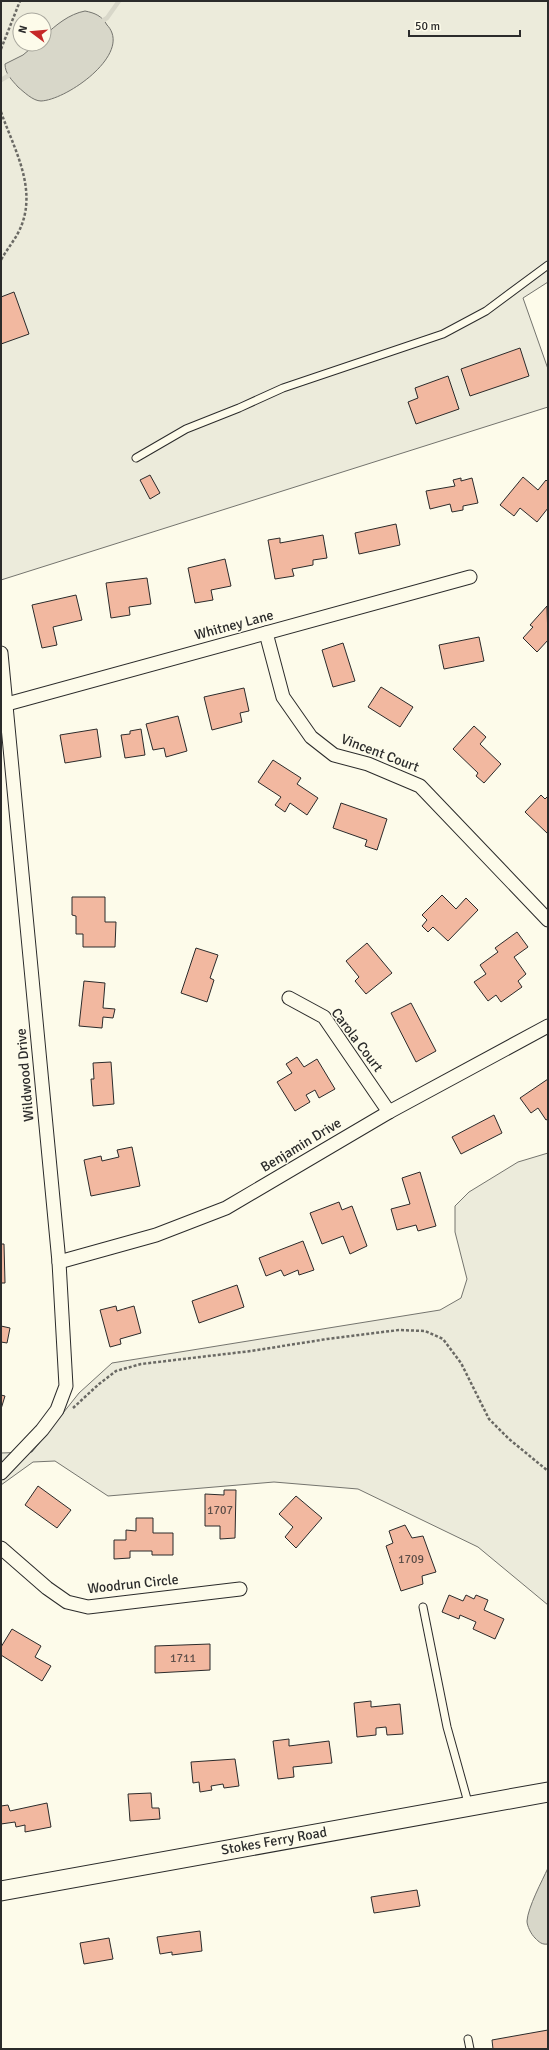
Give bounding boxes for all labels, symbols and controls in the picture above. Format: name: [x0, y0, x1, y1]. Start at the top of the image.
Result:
north arrow: [12, 12, 52, 52]
scale bar: [409, 12, 520, 38]
text: 50 m: [415, 19, 440, 34]
text: N: [16, 24, 30, 35]
street label: Whitney Lane: [193, 606, 275, 644]
street label: Vincent Court: [339, 730, 422, 776]
street label: Carola Court: [327, 1005, 387, 1075]
street label: Wildwood Drive: [12, 1028, 38, 1122]
street label: Benjamin Drive: [258, 1114, 344, 1176]
house number: 1707: [207, 1503, 233, 1518]
house number: 1709: [398, 1552, 424, 1567]
street label: Woodrun Circle: [87, 1571, 179, 1597]
house number: 1711: [170, 1651, 196, 1666]
street label: Stokes Ferry Road: [220, 1823, 328, 1859]

